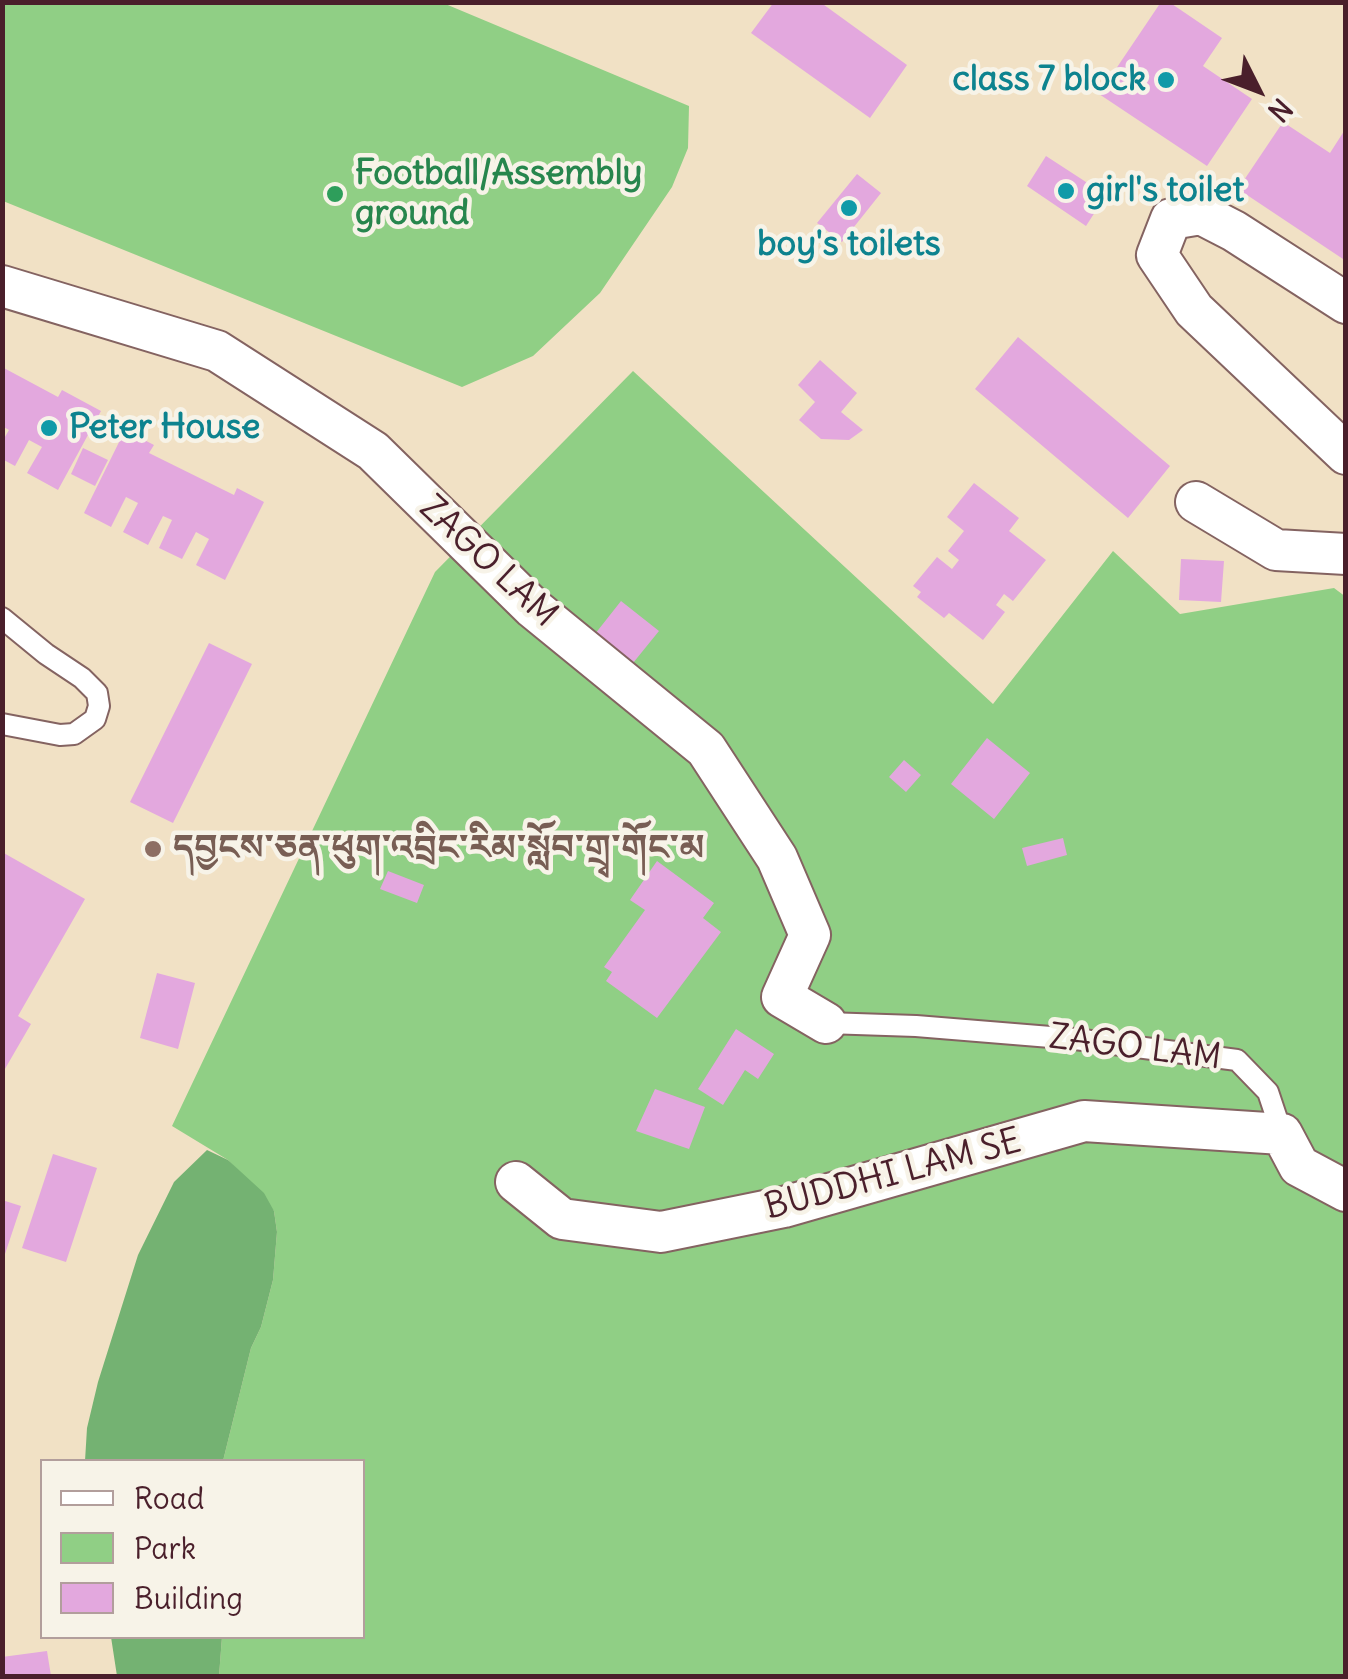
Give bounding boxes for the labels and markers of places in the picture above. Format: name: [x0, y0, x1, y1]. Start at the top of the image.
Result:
place label: class 7 block: [952, 59, 1146, 101]
marker: class 7 block: [1155, 69, 1177, 91]
place label: Football/Assembly ground: [355, 153, 642, 235]
place label: girl's toilet: [1086, 170, 1244, 212]
marker: girl's toilet: [1055, 180, 1077, 202]
marker: Football/Assembly ground: [324, 183, 346, 205]
marker: boy's toilets: [838, 197, 860, 219]
place label: boy's toilets: [757, 224, 941, 266]
place label: Peter House: [69, 407, 260, 449]
marker: Peter House: [38, 417, 60, 439]
place label: དབྱངས་ཅན་ཕུག་འབྲིང་རིམ་སློབ་གྲྭ་གོང་མ: [173, 828, 705, 870]
marker: དབྱངས་ཅན་ཕུག་འབྲིང་རིམ་སློབ་གྲྭ་གོང་མ: [142, 838, 164, 860]

